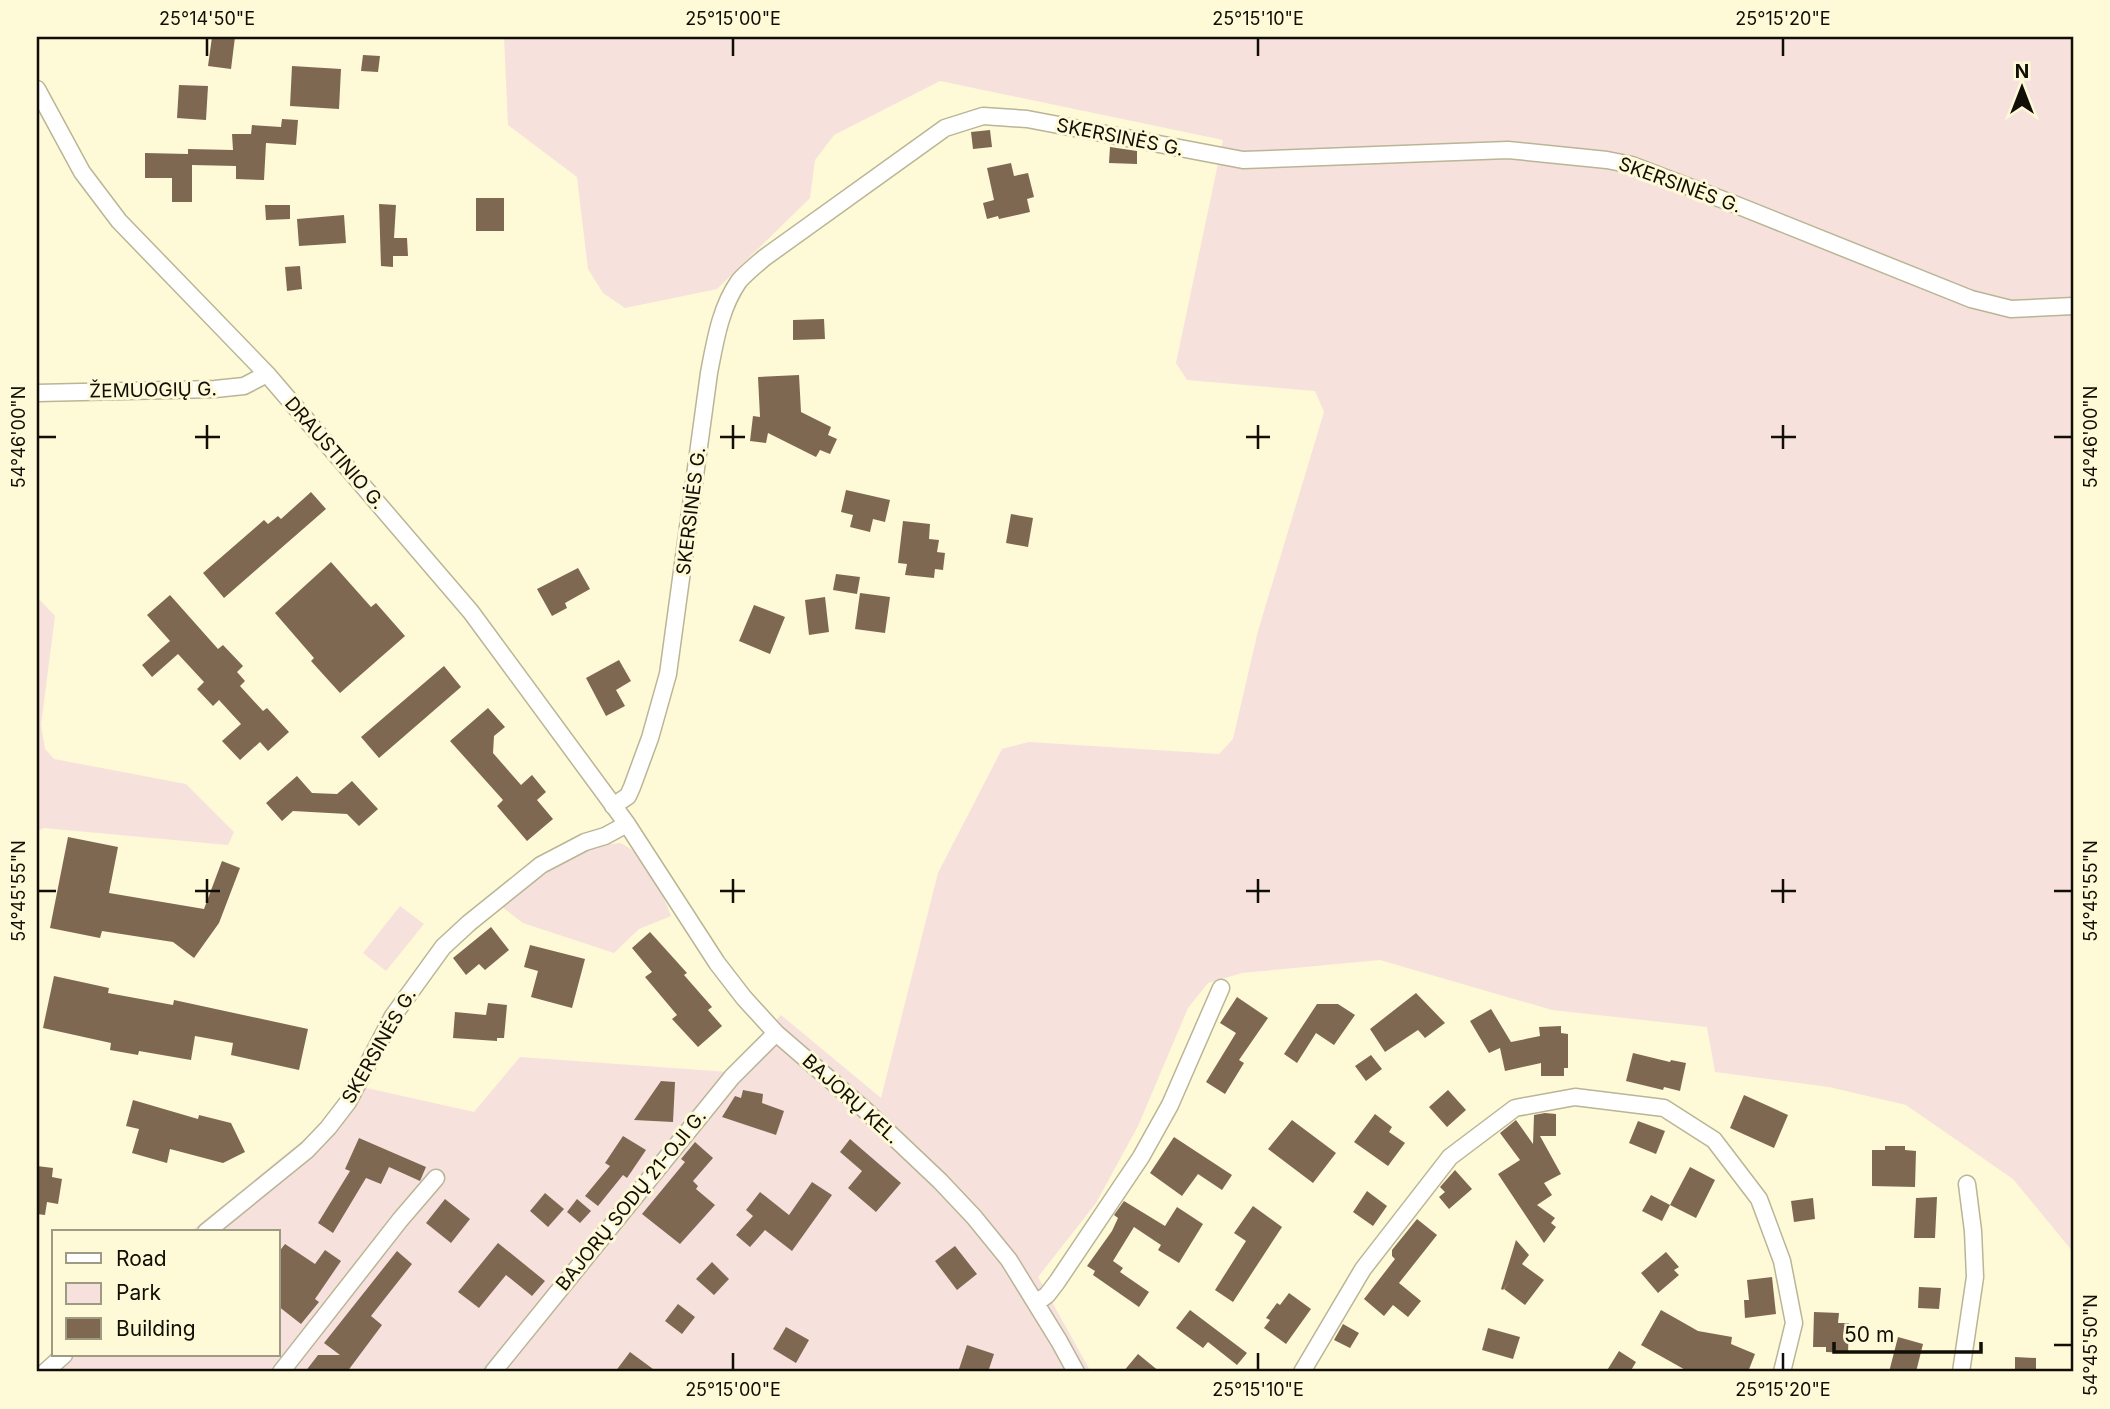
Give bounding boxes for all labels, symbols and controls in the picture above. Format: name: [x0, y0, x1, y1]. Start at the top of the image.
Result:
text: 25°14'50"E: [159, 8, 255, 29]
text: 25°15'00"E: [685, 8, 781, 29]
text: 25°15'10"E: [1212, 8, 1304, 29]
text: 25°15'20"E: [1735, 8, 1831, 29]
north arrow: [1988, 52, 2058, 122]
text: N: [2015, 60, 2029, 83]
street label: SKERSINĖS G.: [1055, 113, 1185, 161]
street label: SKERSINĖS G.: [1616, 152, 1744, 218]
street label: ŽEMUOGIŲ G.: [89, 377, 217, 403]
text: 54°46'00"N: [8, 386, 29, 488]
text: 54°46'00"N: [2080, 386, 2101, 488]
street label: DRAUSTINIO G.: [280, 392, 390, 514]
street label: SKERSINĖS G.: [672, 446, 710, 576]
text: 54°45'55"N: [8, 840, 29, 942]
text: 54°45'55"N: [2080, 840, 2101, 942]
street label: SKERSINĖS G.: [337, 984, 421, 1108]
street label: BAJORŲ KEL.: [798, 1049, 904, 1149]
street label: BAJORŲ SODŲ 21-OJI G.: [551, 1105, 711, 1295]
legend: [52, 1230, 280, 1356]
text: Road: [116, 1246, 167, 1271]
text: Park: [116, 1280, 161, 1305]
text: 54°45'50"N: [2080, 1294, 2101, 1396]
scale bar: [1834, 1311, 1980, 1355]
text: Building: [116, 1316, 196, 1341]
text: 50 m: [1844, 1322, 1894, 1347]
text: 25°15'00"E: [685, 1379, 781, 1400]
text: 25°15'10"E: [1212, 1379, 1304, 1400]
text: 25°15'20"E: [1735, 1379, 1831, 1400]

